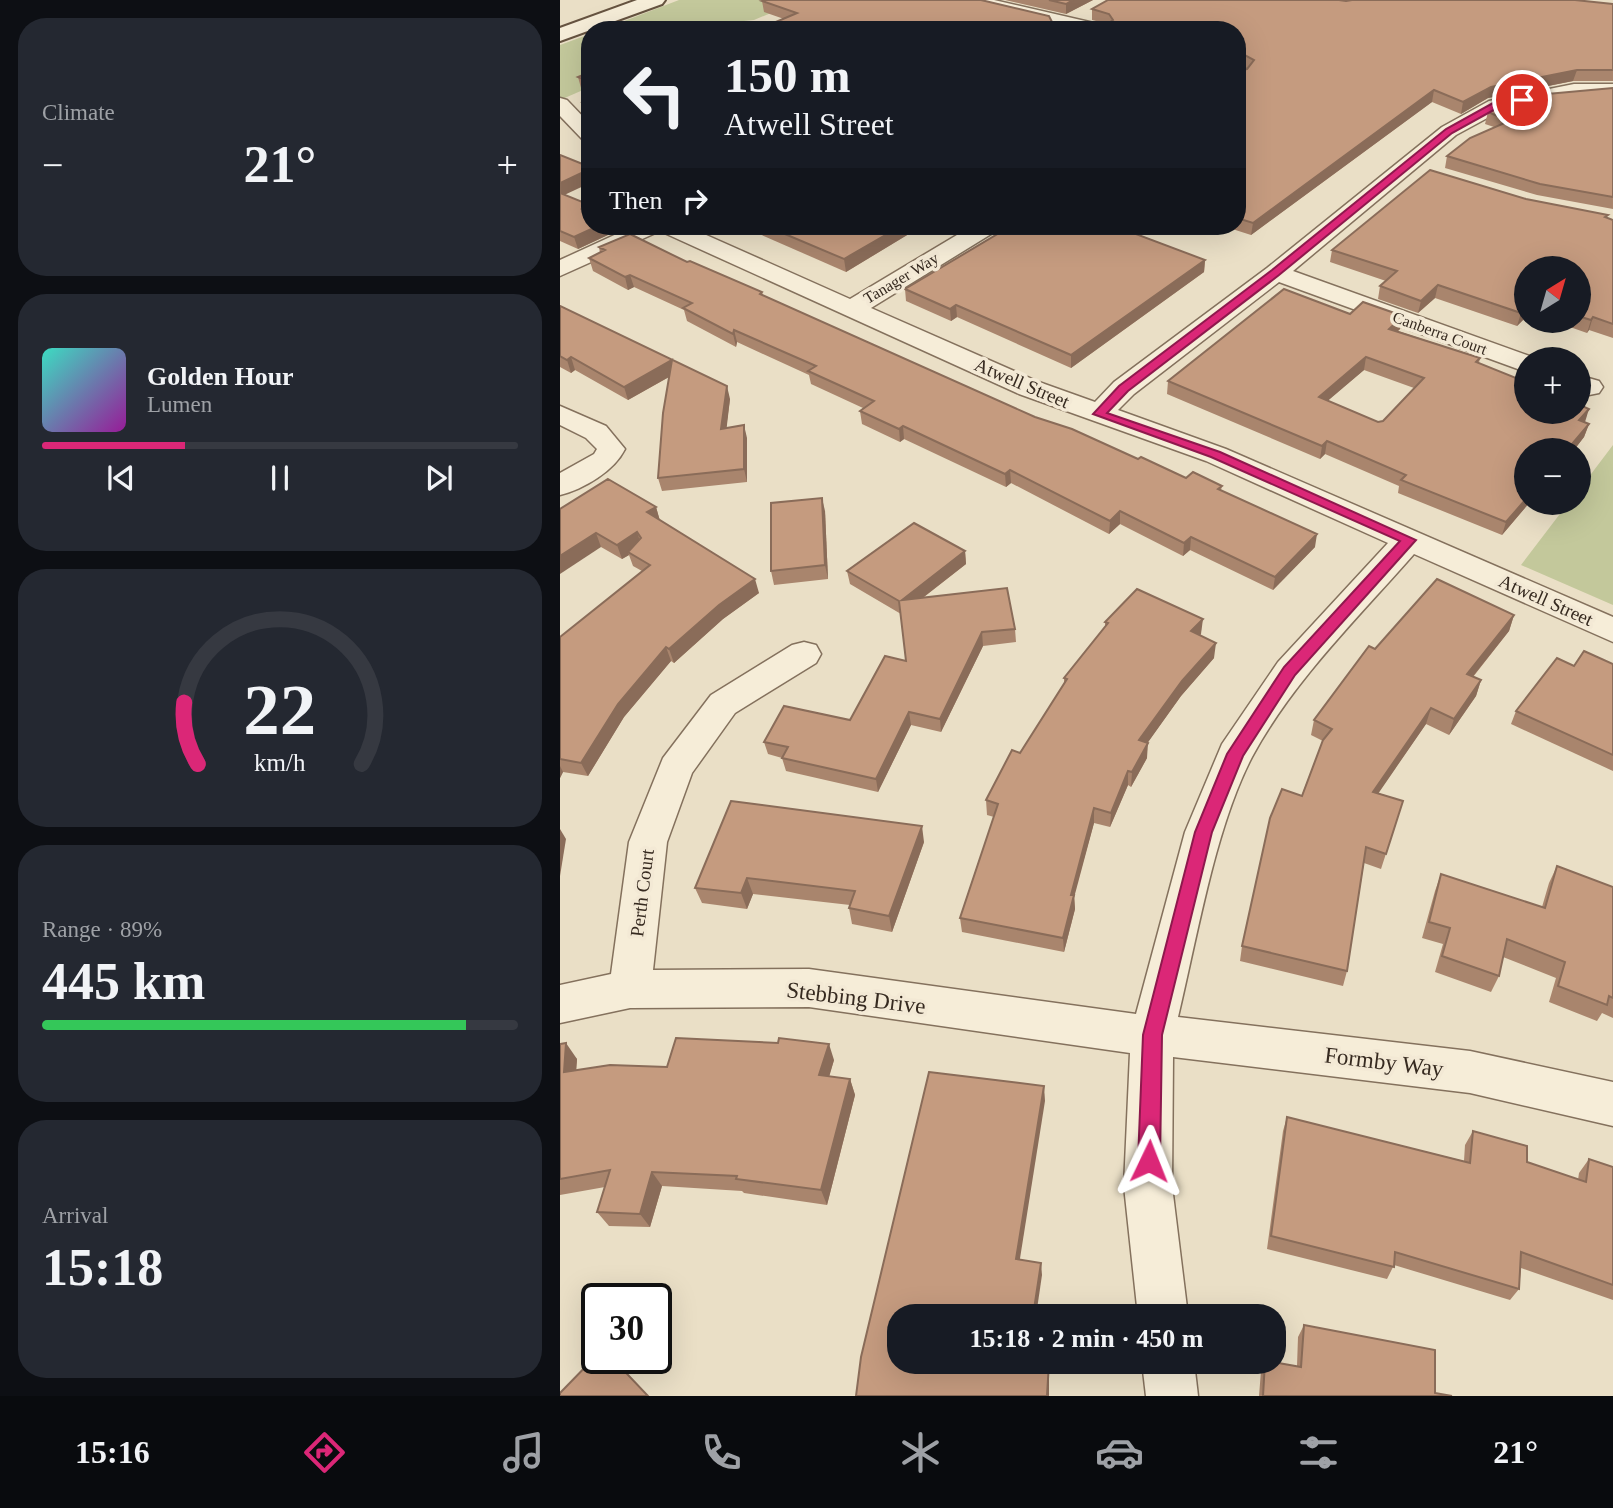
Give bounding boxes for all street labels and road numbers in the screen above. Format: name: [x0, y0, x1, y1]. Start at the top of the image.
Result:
street label: Tanager Way: [861, 249, 942, 308]
street label: Canberra Court: [1391, 308, 1490, 358]
street label: Atwell Street: [972, 354, 1073, 413]
street label: Atwell Street: [1496, 570, 1597, 630]
street label: Perth Court: [626, 847, 658, 938]
street label: Stebbing Drive: [785, 977, 927, 1019]
street label: Formby Way: [1323, 1042, 1445, 1082]

